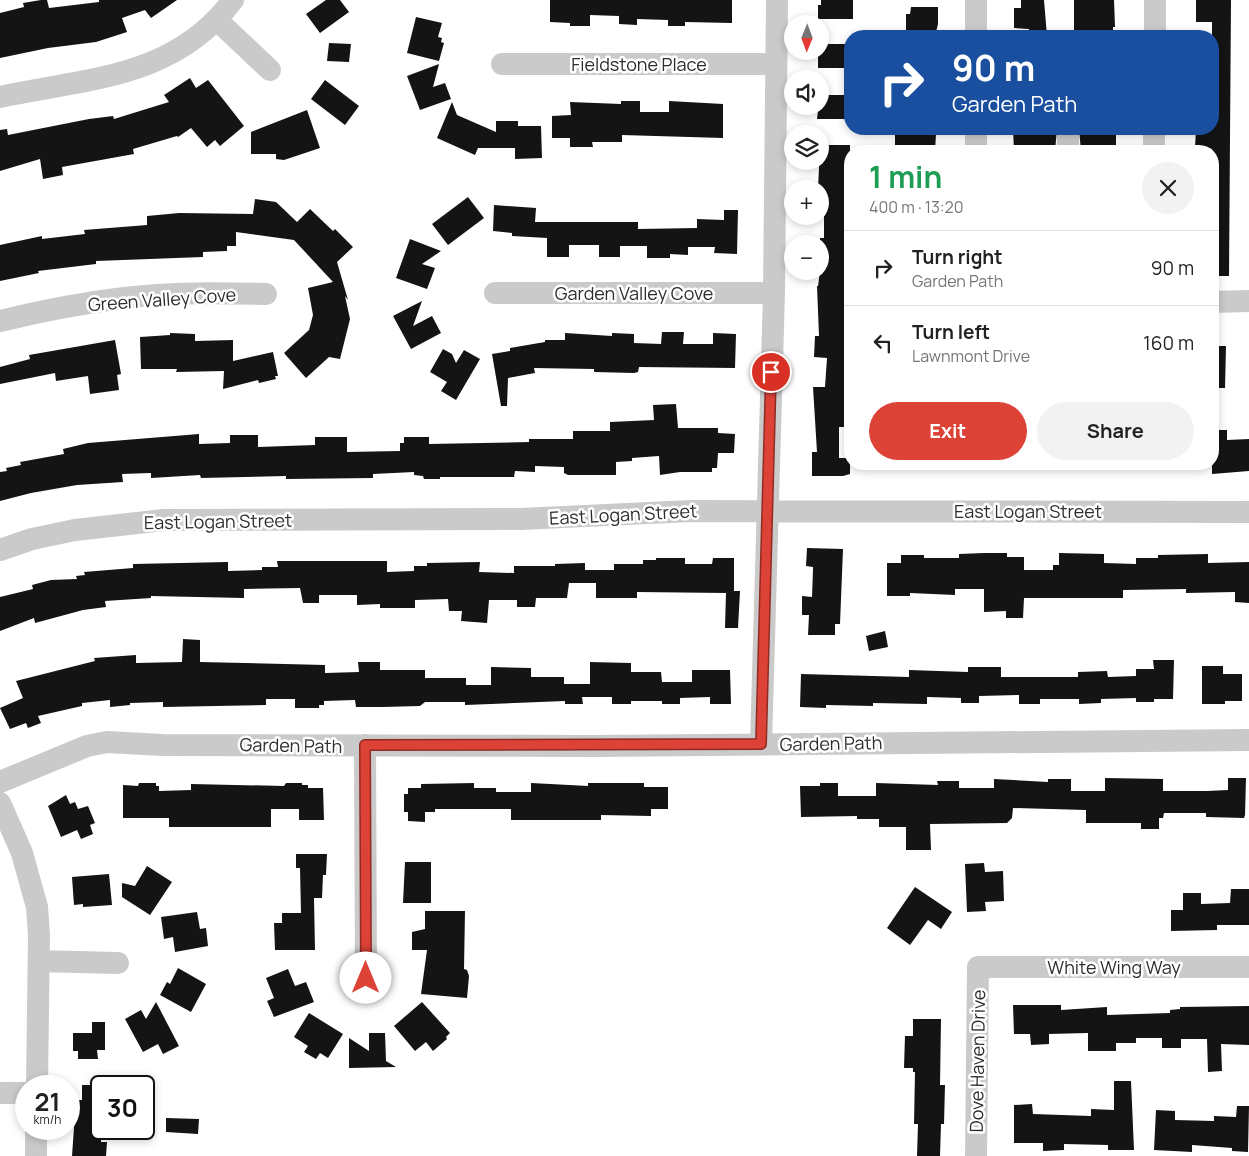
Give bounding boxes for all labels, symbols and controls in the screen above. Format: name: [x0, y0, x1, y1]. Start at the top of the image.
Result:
north arrow: [784, 15, 829, 60]
map controls: [784, 15, 829, 280]
text: 90 m: [952, 44, 1035, 92]
icon: right: [869, 50, 934, 115]
street label: Fieldstone Place: [571, 52, 707, 76]
button: sound: [784, 70, 829, 115]
text: Garden Path: [952, 89, 1077, 119]
button: layers: [784, 125, 829, 170]
text: 1 min: [869, 156, 942, 197]
button: close: [1142, 162, 1194, 214]
button: +: [784, 180, 829, 225]
text: 400 m · 13:20: [869, 196, 964, 218]
button: −: [784, 235, 829, 280]
text: Turn right: [912, 244, 1002, 270]
icon: right: [869, 254, 897, 282]
text: 90 m: [1151, 255, 1194, 281]
text: Garden Path: [912, 270, 1003, 292]
street label: Garden Valley Cove: [555, 281, 713, 305]
street label: Green Valley Cove: [87, 282, 237, 316]
text: Turn left: [912, 319, 990, 345]
icon: left: [869, 329, 897, 357]
text: 160 m: [1143, 330, 1194, 356]
text: Lawnmont Drive: [912, 345, 1030, 367]
pin: [750, 351, 792, 393]
icon: arrive: [757, 358, 785, 386]
button: Exit: [869, 402, 1027, 460]
button: Share: [1037, 402, 1194, 460]
street label: East Logan Street: [548, 498, 698, 530]
street label: East Logan Street: [954, 499, 1102, 523]
street label: East Logan Street: [144, 508, 292, 534]
street label: Garden Path: [780, 730, 882, 756]
street label: Garden Path: [240, 732, 342, 758]
position arrow: [339, 951, 391, 1003]
street label: White Wing Way: [1047, 955, 1181, 979]
street label: Dove Haven Drive: [964, 989, 990, 1133]
speed limit sign: 30: [90, 1075, 155, 1140]
text: 21: [35, 1084, 60, 1119]
text: km/h: [34, 1111, 61, 1128]

